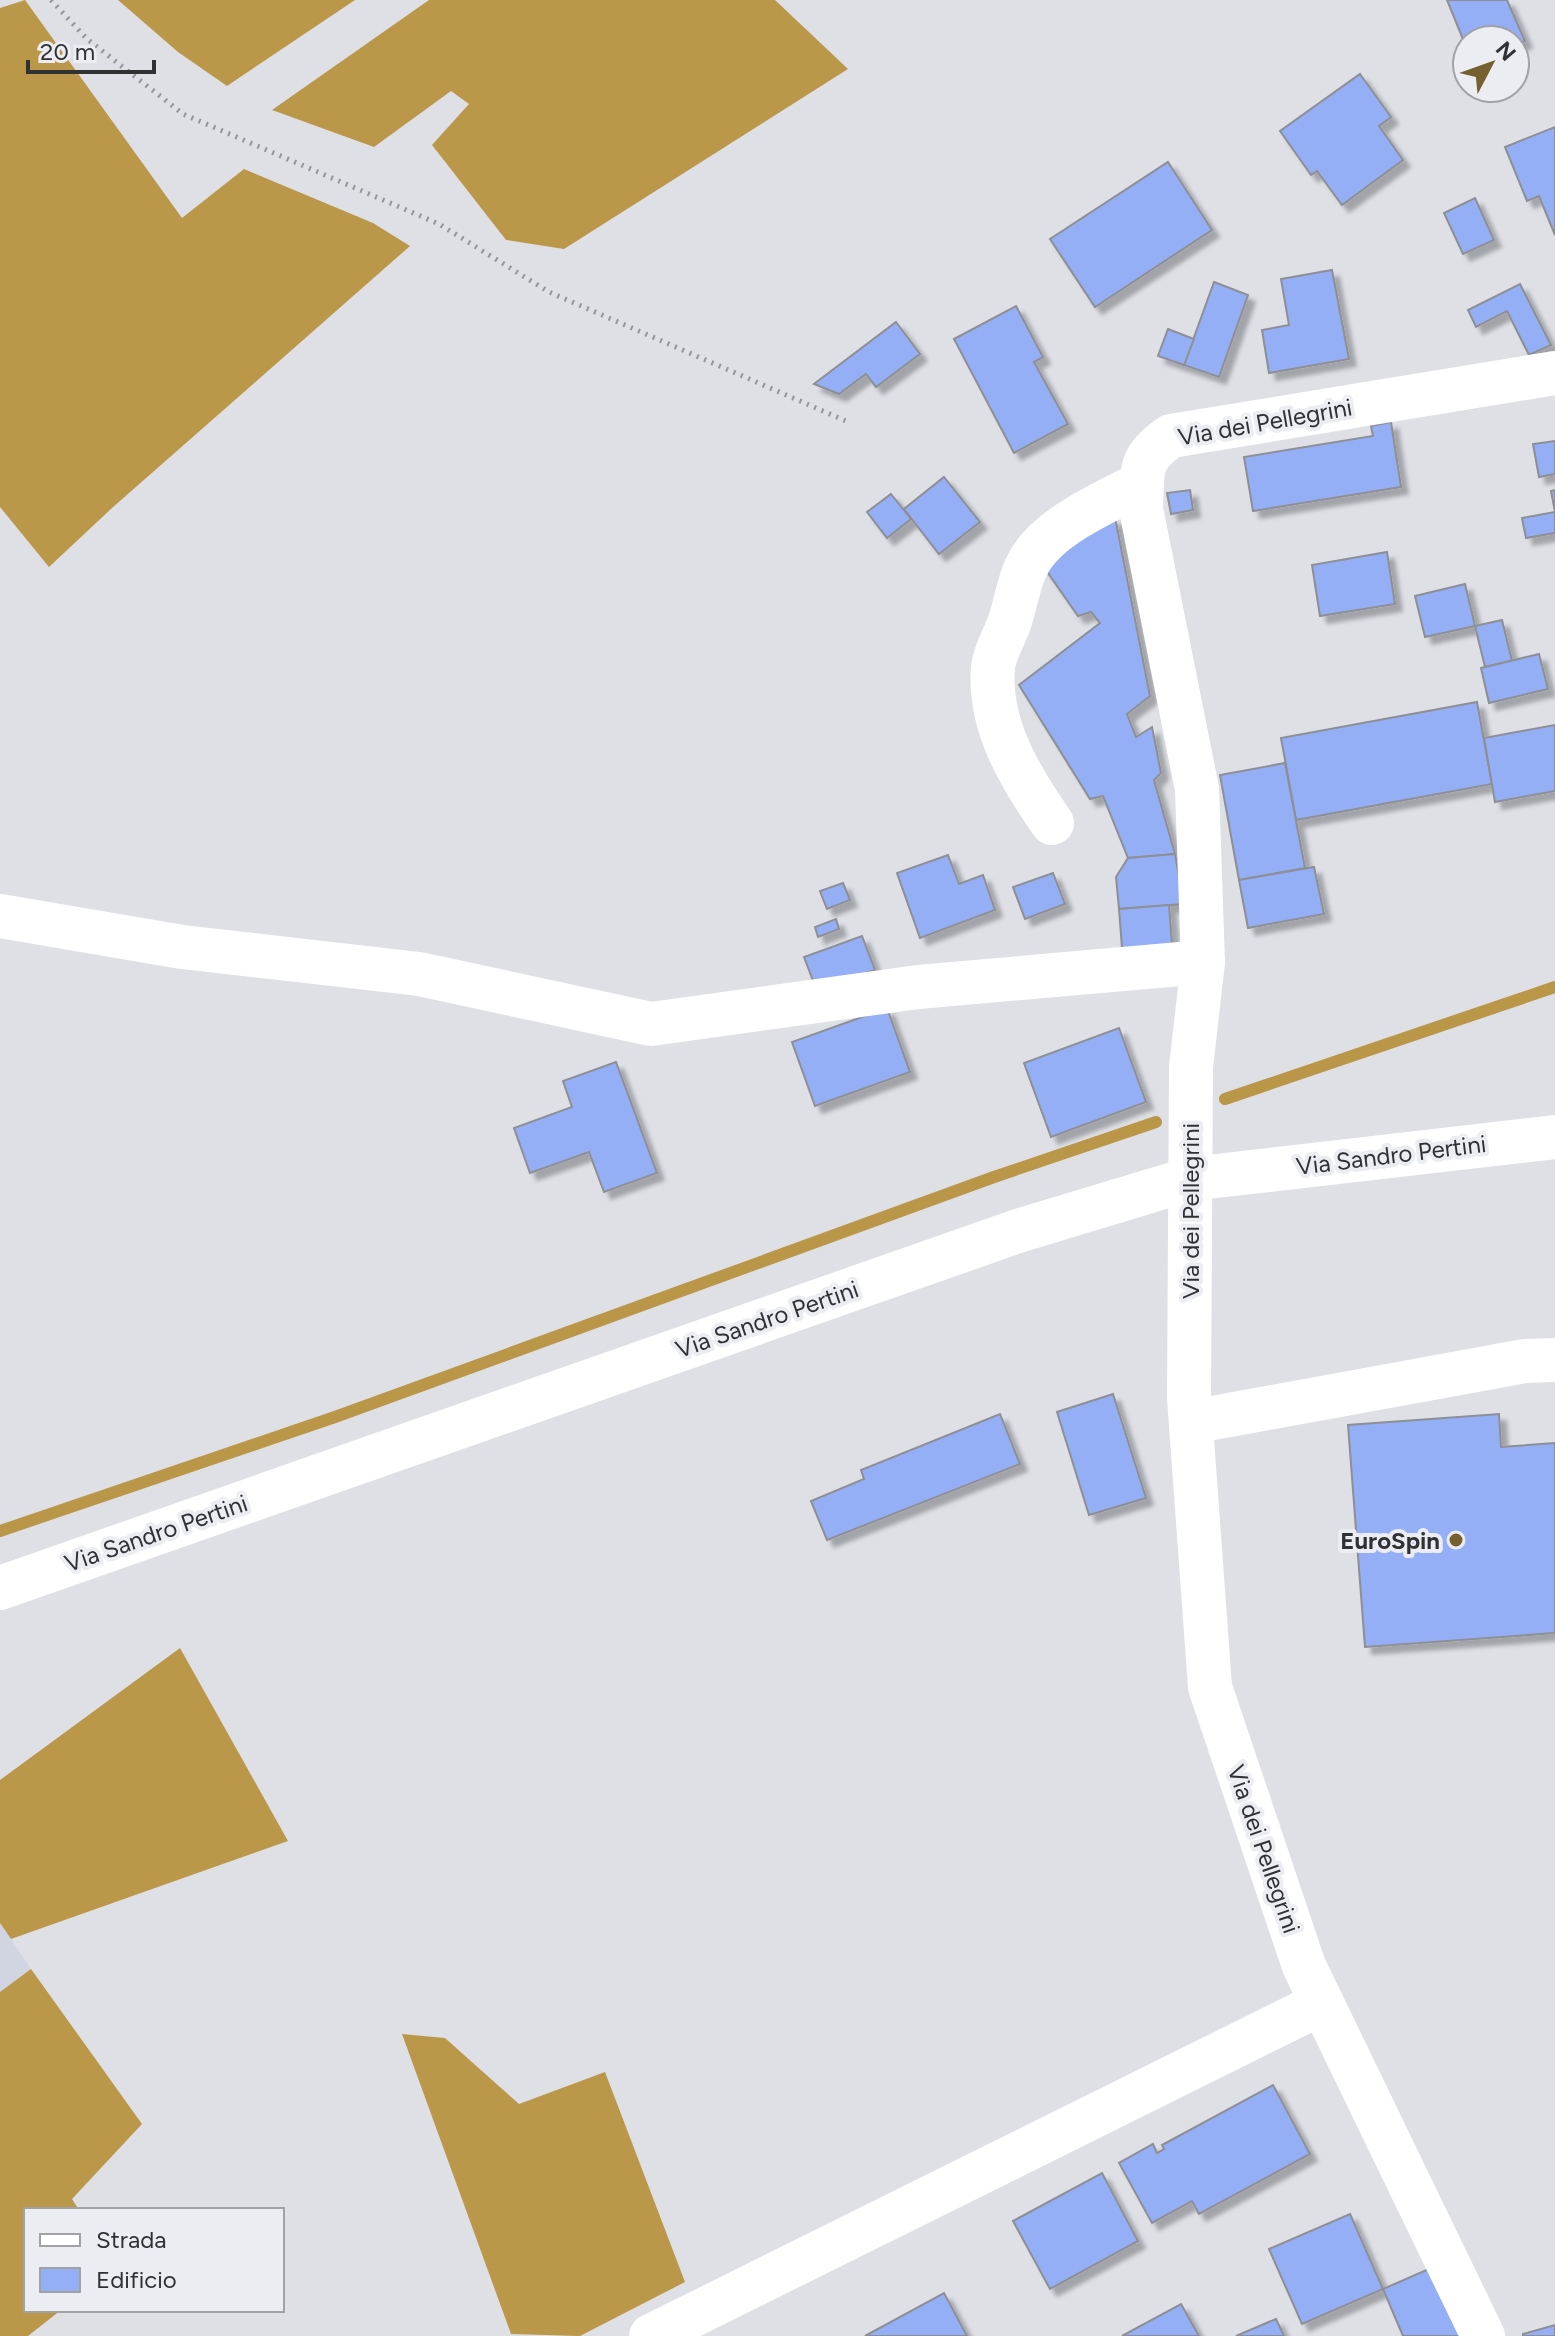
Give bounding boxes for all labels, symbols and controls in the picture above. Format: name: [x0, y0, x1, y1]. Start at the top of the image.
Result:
scale bar: [28, 24, 154, 74]
north arrow: [1451, 24, 1531, 104]
text: N: [1490, 36, 1521, 66]
text: 20 m: [40, 37, 95, 66]
street label: Via dei Pellegrini: [1176, 392, 1354, 452]
street label: Via dei Pellegrini: [1176, 1123, 1205, 1299]
street label: Via Sandro Pertini: [1294, 1129, 1488, 1181]
street label: Via Sandro Pertini: [672, 1274, 862, 1364]
street label: Via Sandro Pertini: [61, 1488, 251, 1578]
place label: EuroSpin: [1340, 1526, 1440, 1555]
marker: EuroSpin: [1447, 1531, 1465, 1549]
street label: Via dei Pellegrini: [1222, 1761, 1306, 1937]
legend: [24, 2208, 284, 2312]
text: Strada: [96, 2225, 166, 2254]
text: Edificio: [96, 2265, 177, 2294]

